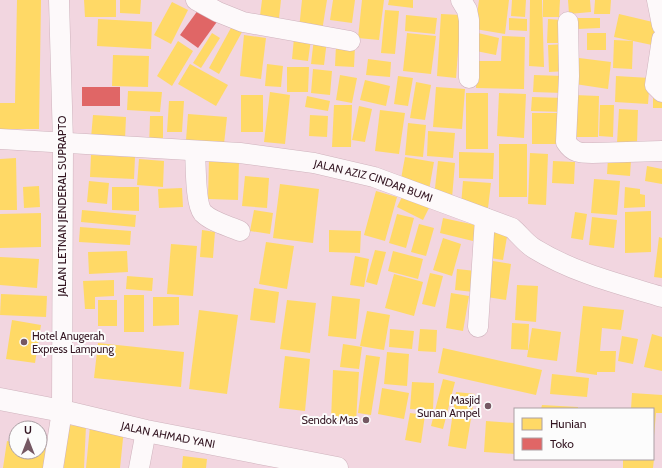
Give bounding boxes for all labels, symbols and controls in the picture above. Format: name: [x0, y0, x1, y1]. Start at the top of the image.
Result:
street label: JALAN LETNAN JENDERAL SUPRAPTO: [55, 115, 69, 297]
street label: JALAN AZIZ CINDAR BUMI: [312, 156, 435, 205]
place label: Hotel Anugerah Express Lampung: [32, 329, 114, 356]
marker: Hotel Anugerah Express Lampung: [19, 337, 29, 347]
place label: Masjid Sunan Ampel: [417, 393, 480, 420]
marker: Masjid Sunan Ampel: [483, 401, 493, 411]
legend: [514, 408, 654, 460]
place label: Sendok Mas: [302, 413, 358, 427]
marker: Sendok Mas: [361, 415, 371, 425]
text: Hunian: [550, 416, 587, 431]
street label: JALAN AHMAD YANI: [119, 418, 216, 451]
north arrow: [8, 420, 48, 460]
text: U: [24, 423, 32, 437]
text: Toko: [550, 436, 574, 451]

